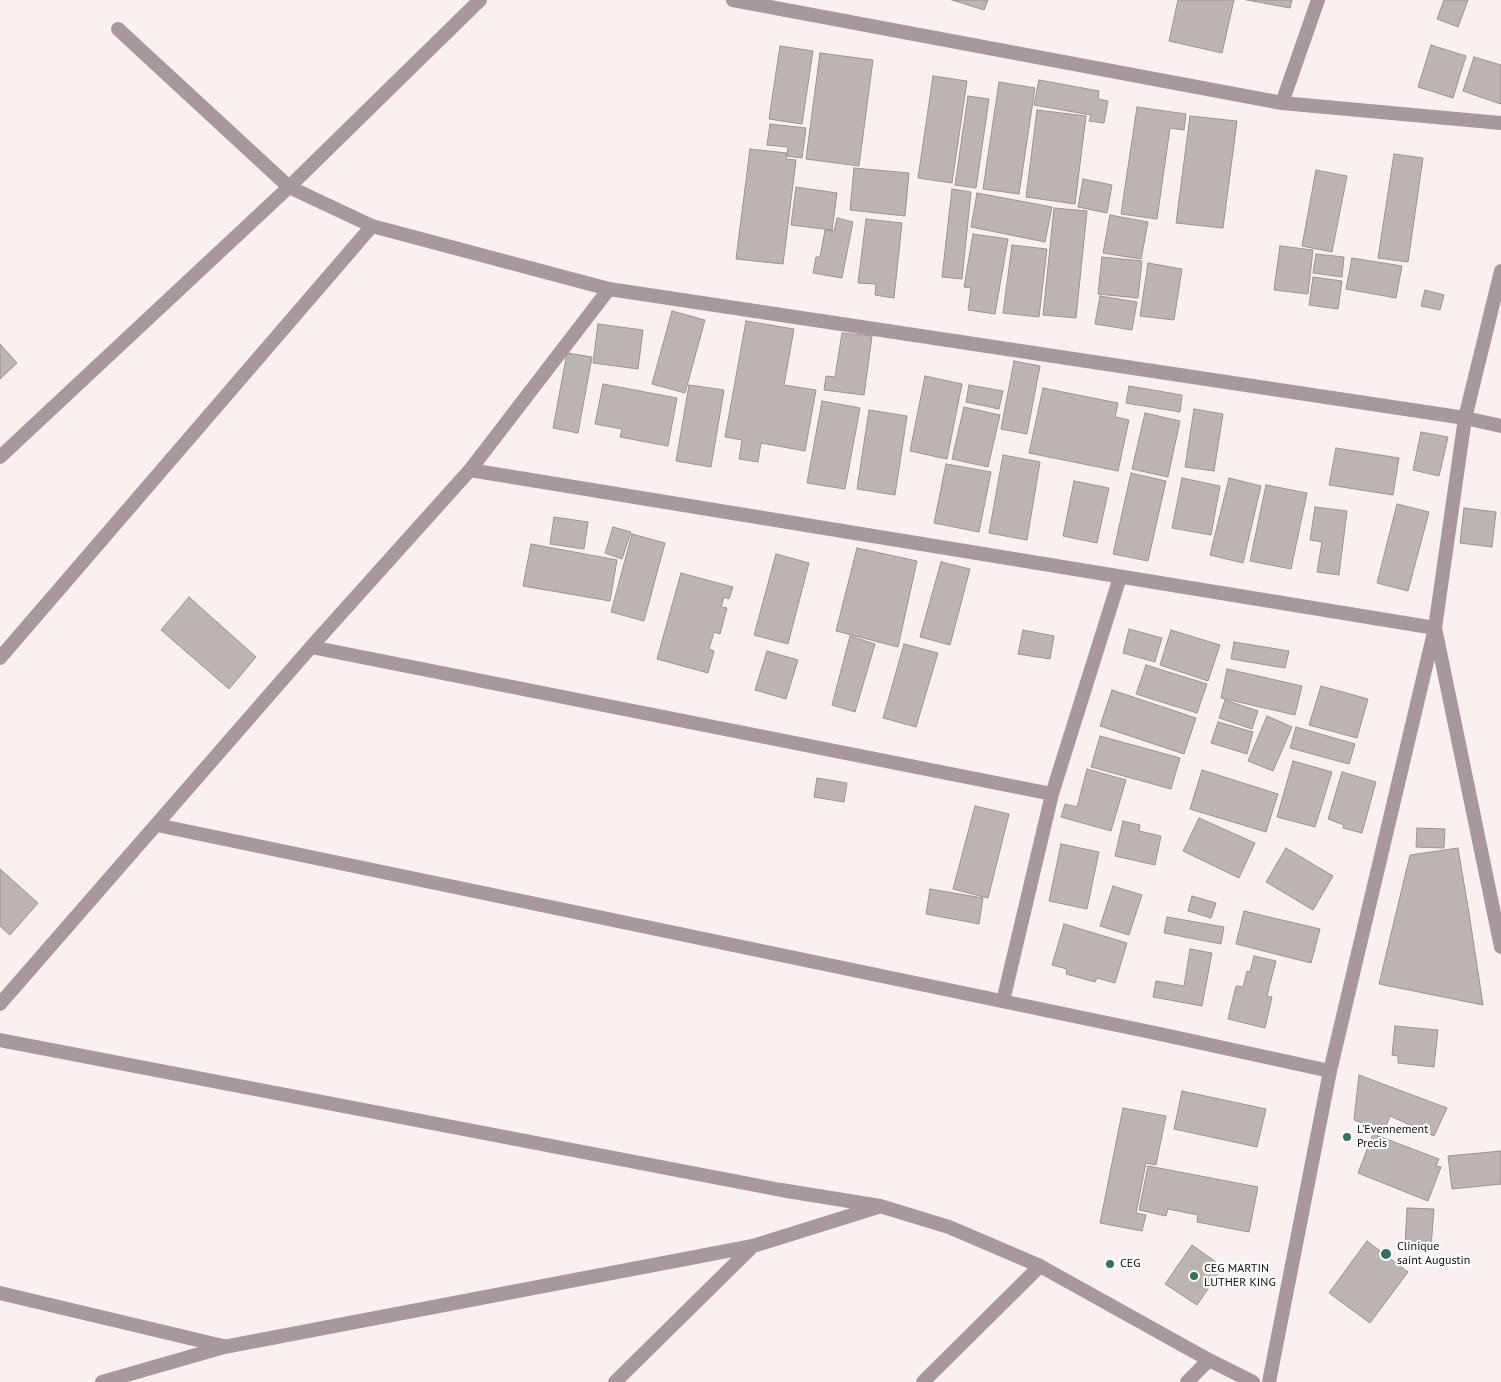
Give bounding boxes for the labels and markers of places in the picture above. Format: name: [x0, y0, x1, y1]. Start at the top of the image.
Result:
place label: L'Evennement Precis: [1357, 1123, 1428, 1151]
marker: L'Evennement Precis: [1341, 1131, 1353, 1143]
place label: Clinique saint Augustin: [1397, 1240, 1470, 1268]
marker: Clinique saint Augustin: [1379, 1247, 1393, 1261]
place label: CEG: [1120, 1257, 1141, 1271]
marker: CEG: [1104, 1258, 1116, 1270]
place label: CEG MARTIN LUTHER KING: [1204, 1262, 1276, 1290]
marker: CEG MARTIN LUTHER KING: [1188, 1270, 1200, 1282]

